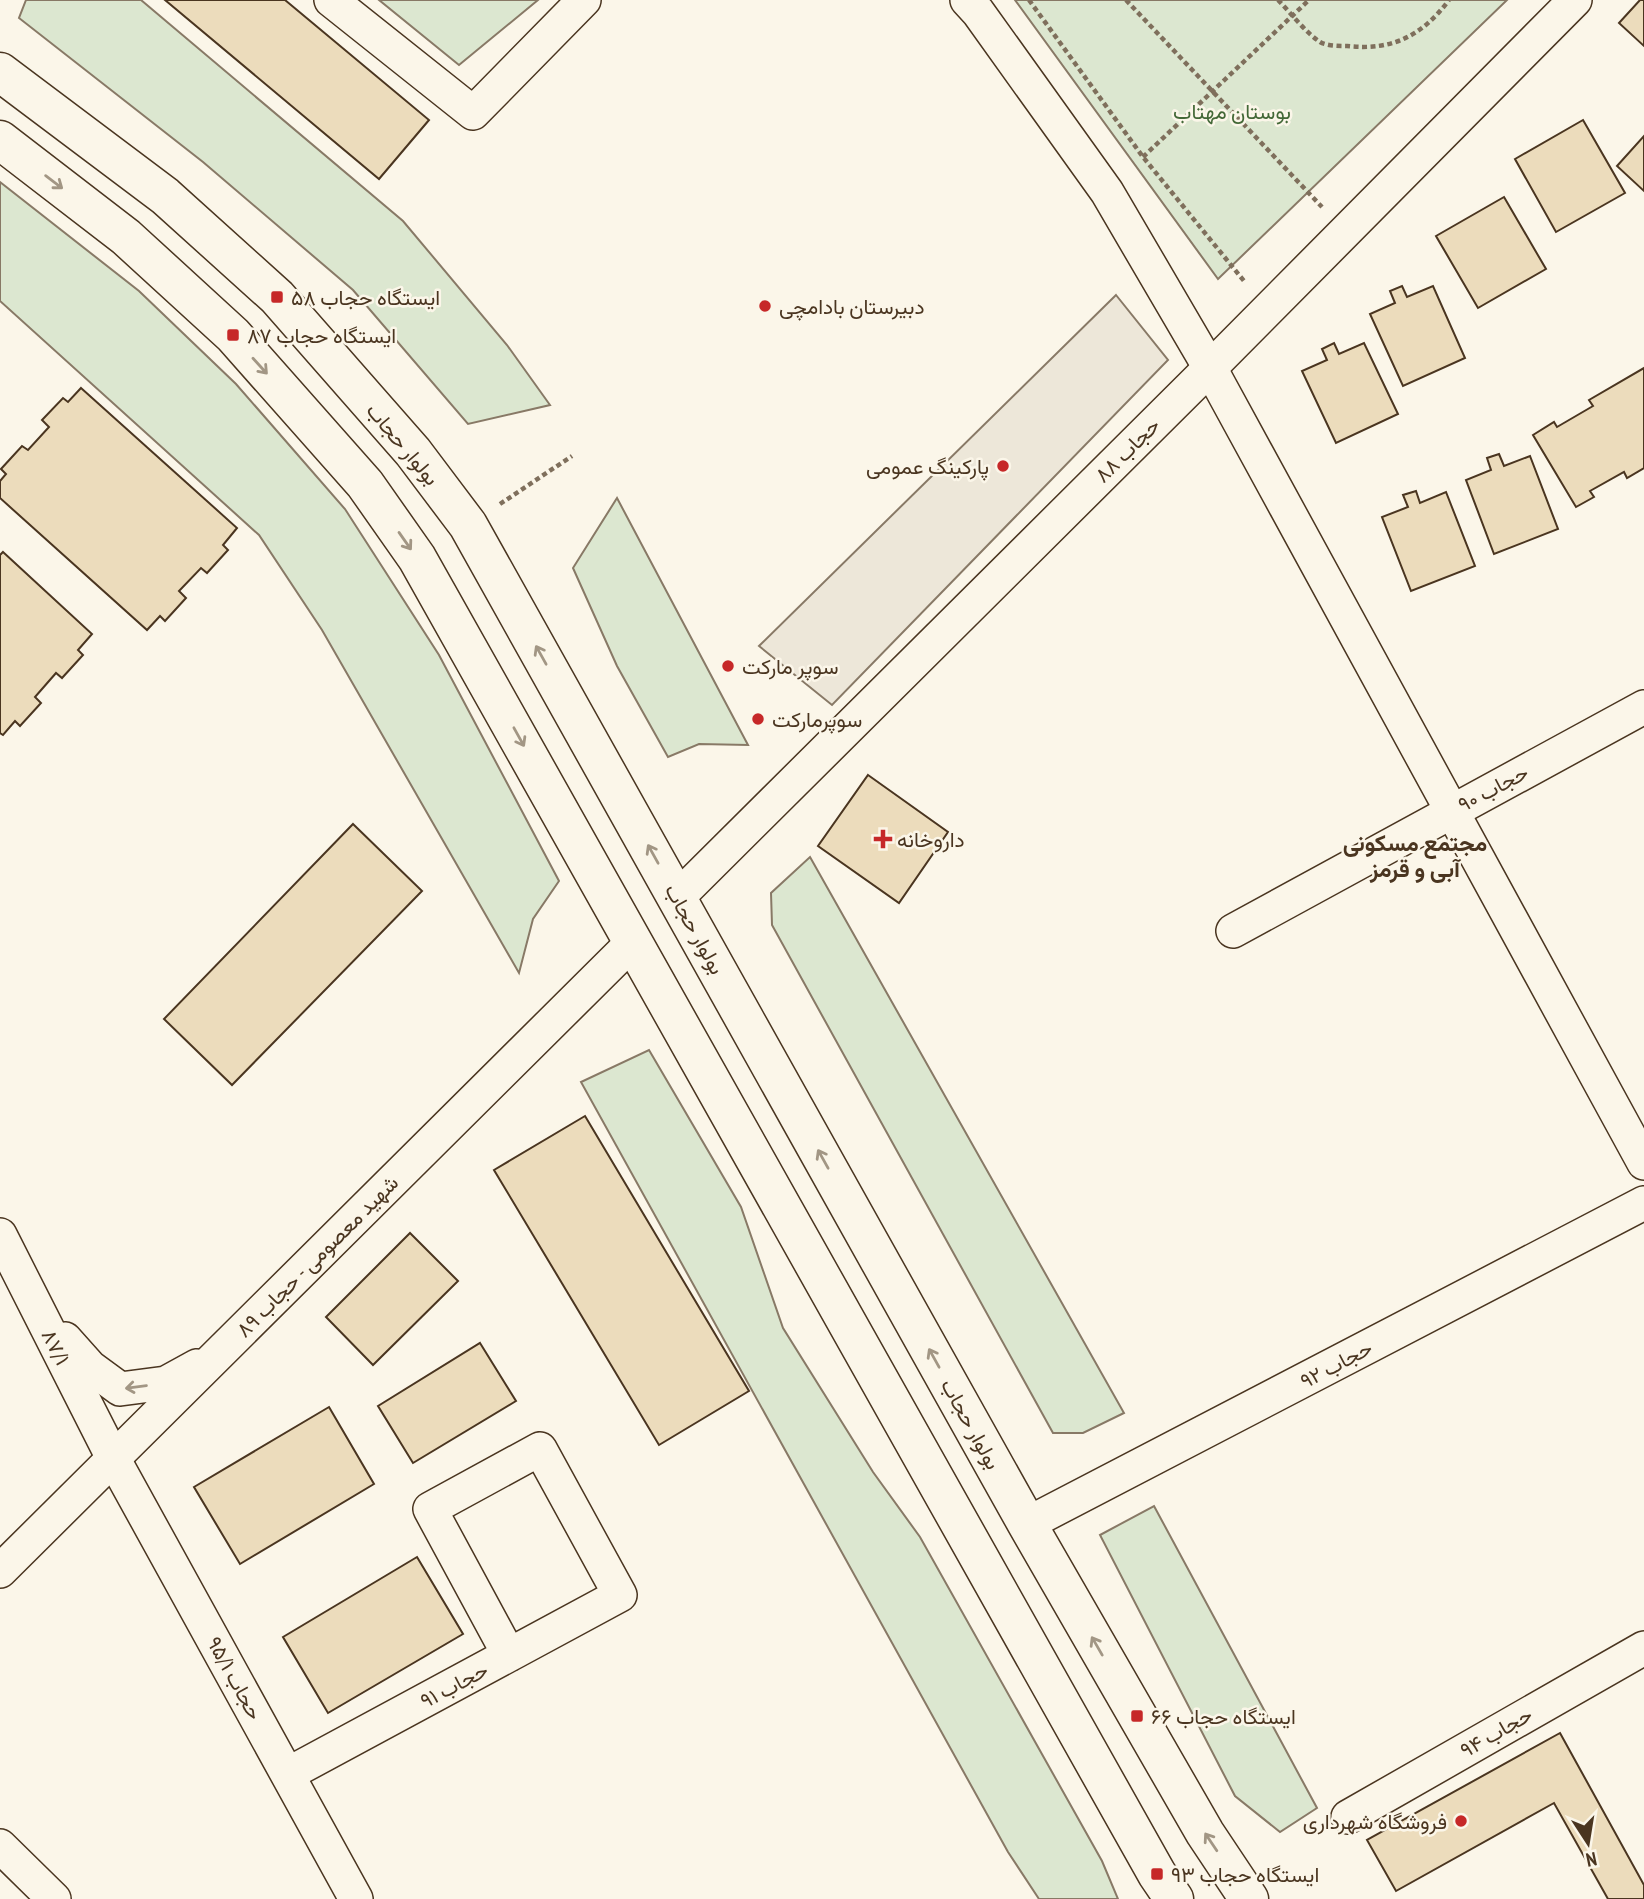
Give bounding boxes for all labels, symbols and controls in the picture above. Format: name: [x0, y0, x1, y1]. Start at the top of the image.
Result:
park label: بوستان مهتاب: [1173, 98, 1291, 125]
one-way arrow: [45, 174, 63, 189]
place label: ایستگاه حجاب ۵۸: [291, 284, 440, 311]
marker: ایستگاه حجاب ۵۸: [269, 289, 285, 305]
place label: دبیرستان بادامچی: [779, 293, 925, 321]
marker: دبیرستان بادامچی: [757, 298, 773, 314]
place label: ایستگاه حجاب ۸۷: [247, 322, 396, 349]
marker: ایستگاه حجاب ۸۷: [225, 327, 241, 343]
one-way arrow: [252, 357, 268, 375]
street label: بولوار حجاب: [361, 397, 445, 491]
street label: حجاب ۸۸: [1089, 412, 1165, 488]
place label: پارکینگ عمومی: [866, 453, 989, 481]
marker: پارکینگ عمومی: [995, 458, 1011, 474]
one-way arrow: [398, 531, 412, 550]
one-way arrow: [534, 646, 548, 666]
place label: سوپر مارکت: [742, 653, 839, 681]
marker: سوپر مارکت: [720, 658, 736, 674]
place label: سوپرمارکت: [772, 706, 862, 734]
marker: سوپرمارکت: [750, 711, 766, 727]
one-way arrow: [512, 727, 526, 747]
street label: حجاب ۹۰: [1453, 758, 1533, 818]
place label: داروخانه: [897, 826, 965, 853]
district label: مجتمع مسکونی آبی و قرمز: [1343, 828, 1487, 884]
marker: داروخانه: [875, 831, 891, 847]
one-way arrow: [646, 844, 660, 864]
street label: بولوار حجاب: [659, 879, 731, 979]
one-way arrow: [816, 1150, 830, 1170]
street label: شهید معصومی - حجاب ۸۹: [230, 1169, 404, 1343]
street label: ۸۷/۱: [36, 1324, 76, 1370]
street label: حجاب ۹۲: [1295, 1334, 1377, 1394]
one-way arrow: [927, 1348, 940, 1369]
street label: بولوار حجاب: [935, 1374, 1007, 1474]
one-way arrow: [125, 1380, 148, 1393]
street label: حجاب ۹۵/۱: [201, 1631, 269, 1725]
one-way arrow: [1090, 1636, 1104, 1656]
street label: حجاب ۹۱: [415, 1656, 493, 1714]
street label: حجاب ۹۴: [1455, 1701, 1537, 1763]
place label: ایستگاه حجاب ۶۶: [1151, 1703, 1296, 1730]
marker: ایستگاه حجاب ۶۶: [1129, 1708, 1145, 1724]
place label: فروشگاه شهرداری: [1303, 1808, 1447, 1835]
north arrow: [1553, 1808, 1623, 1878]
marker: فروشگاه شهرداری: [1453, 1813, 1469, 1829]
one-way arrow: [1204, 1833, 1218, 1852]
text: N: [1584, 1847, 1599, 1872]
place label: ایستگاه حجاب ۹۳: [1171, 1861, 1319, 1888]
marker: ایستگاه حجاب ۹۳: [1149, 1866, 1165, 1882]

